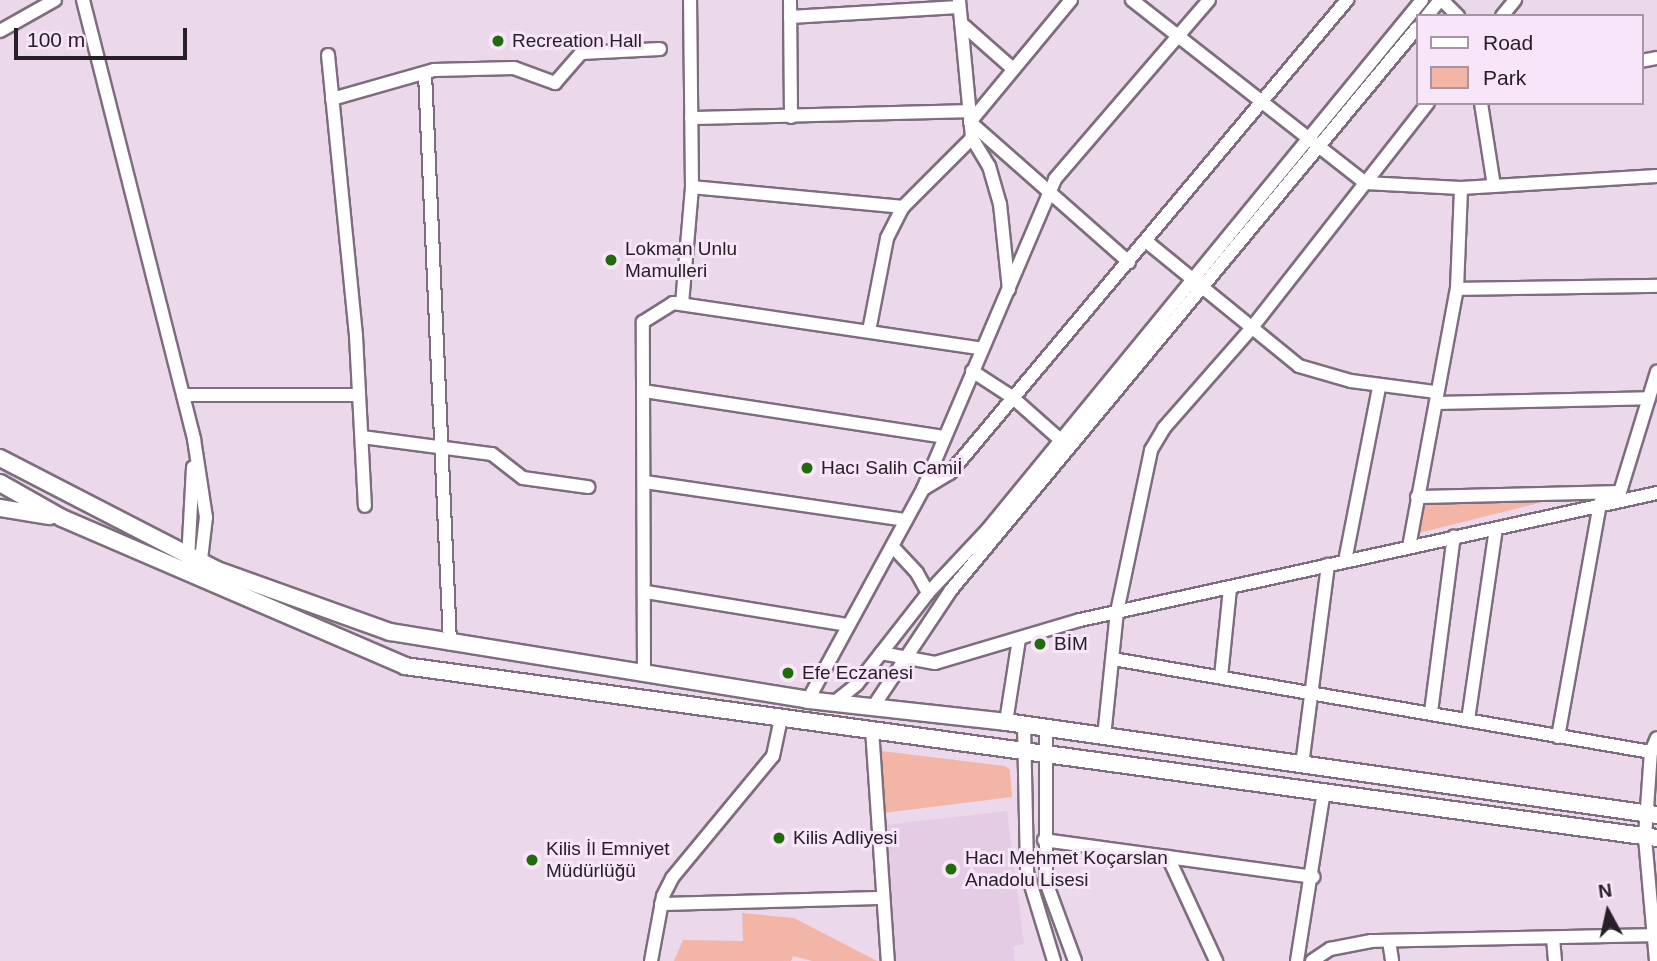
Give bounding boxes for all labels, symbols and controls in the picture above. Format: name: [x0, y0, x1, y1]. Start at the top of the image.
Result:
scale bar: [18, 14, 191, 58]
legend: [1416, 14, 1643, 105]
text: 100 m: [27, 28, 85, 51]
place label: Recreation Hall: [512, 30, 642, 52]
text: Road: [1483, 31, 1533, 54]
marker: Recreation Hall: [490, 33, 506, 49]
text: Park: [1483, 66, 1526, 89]
place label: Lokman Unlu Mamulleri: [625, 238, 737, 282]
marker: Lokman Unlu Mamulleri: [603, 252, 619, 268]
place label: Hacı Salih Camiİ: [821, 457, 962, 479]
marker: Hacı Salih Camiİ: [799, 460, 815, 476]
place label: BİM: [1054, 633, 1088, 655]
marker: BİM: [1032, 636, 1048, 652]
place label: Efe Eczanesi: [802, 662, 913, 684]
marker: Efe Eczanesi: [780, 665, 796, 681]
place label: Kilis Adliyesi: [793, 827, 899, 849]
marker: Kilis Adliyesi: [771, 830, 787, 846]
place label: Kilis İl Emniyet Müdürlüğü: [546, 838, 670, 882]
place label: Hacı Mehmet Koçarslan Anadolu Lisesi: [965, 847, 1168, 891]
marker: Kilis İl Emniyet Müdürlüğü: [524, 852, 540, 868]
marker: Hacı Mehmet Koçarslan Anadolu Lisesi: [943, 861, 959, 877]
north arrow: [1573, 877, 1643, 947]
text: N: [1597, 879, 1613, 902]

